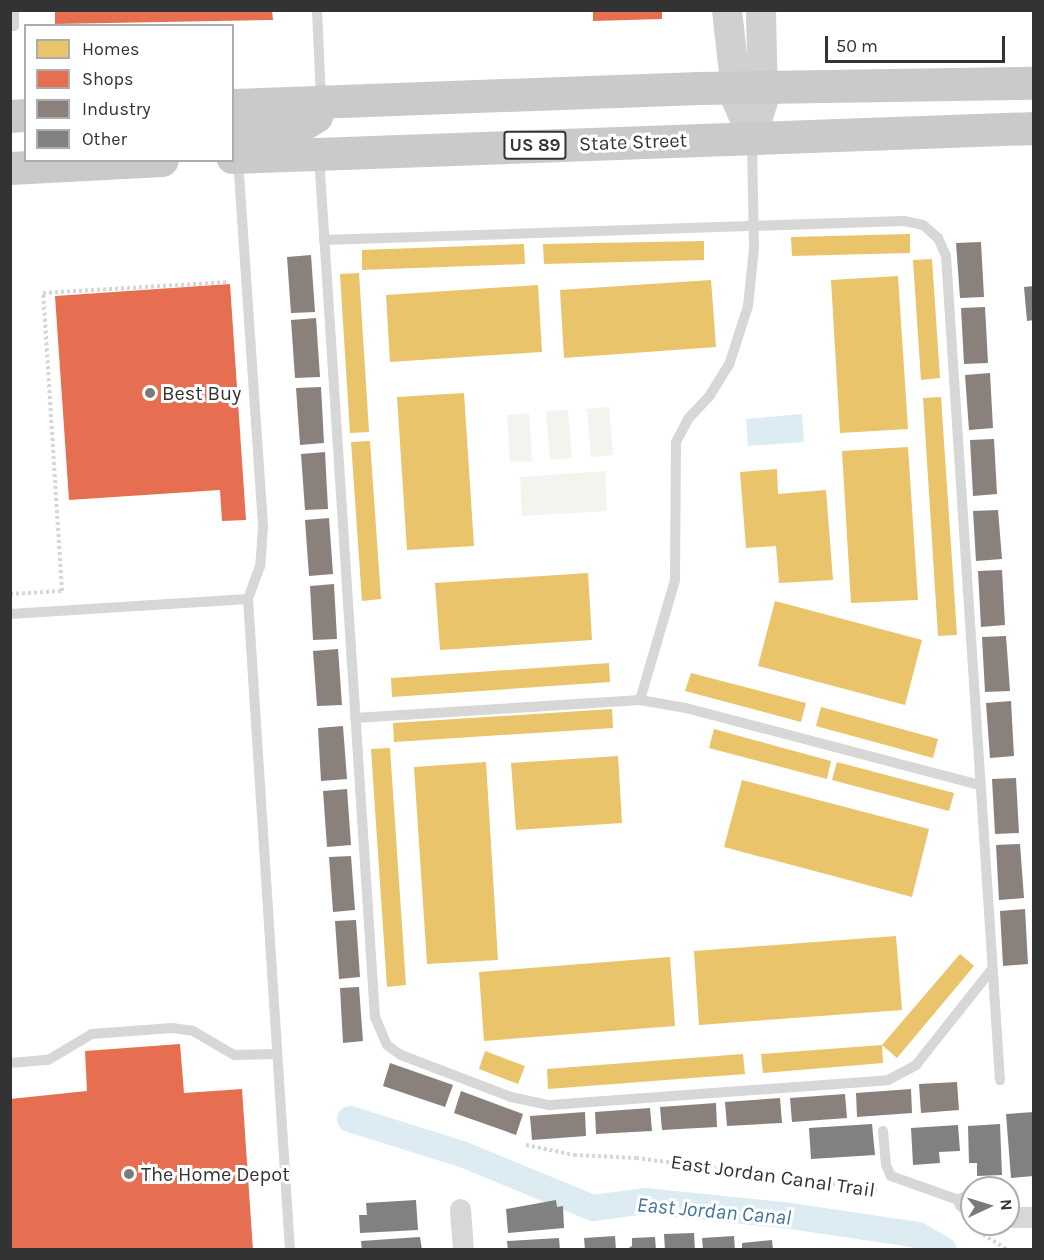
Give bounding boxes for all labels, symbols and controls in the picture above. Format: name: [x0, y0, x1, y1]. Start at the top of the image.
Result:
legend: [24, 24, 234, 162]
scale bar: [828, 24, 1008, 62]
text: 50 m: [836, 35, 878, 57]
text: Homes: [82, 38, 139, 60]
text: Shops: [82, 68, 134, 90]
text: Industry: [82, 98, 151, 120]
text: Other: [82, 128, 127, 150]
street label: State Street: [579, 128, 687, 156]
road number: US 89: [502, 130, 568, 160]
place label: Best Buy: [162, 381, 241, 405]
marker: Best Buy: [143, 386, 157, 400]
street label: East Jordan Canal Trail: [669, 1150, 877, 1202]
place label: The Home Depot: [141, 1162, 290, 1186]
marker: The Home Depot: [122, 1167, 136, 1181]
north arrow: [960, 1176, 1020, 1236]
water label: East Jordan Canal: [636, 1192, 792, 1230]
text: N: [997, 1198, 1016, 1211]

